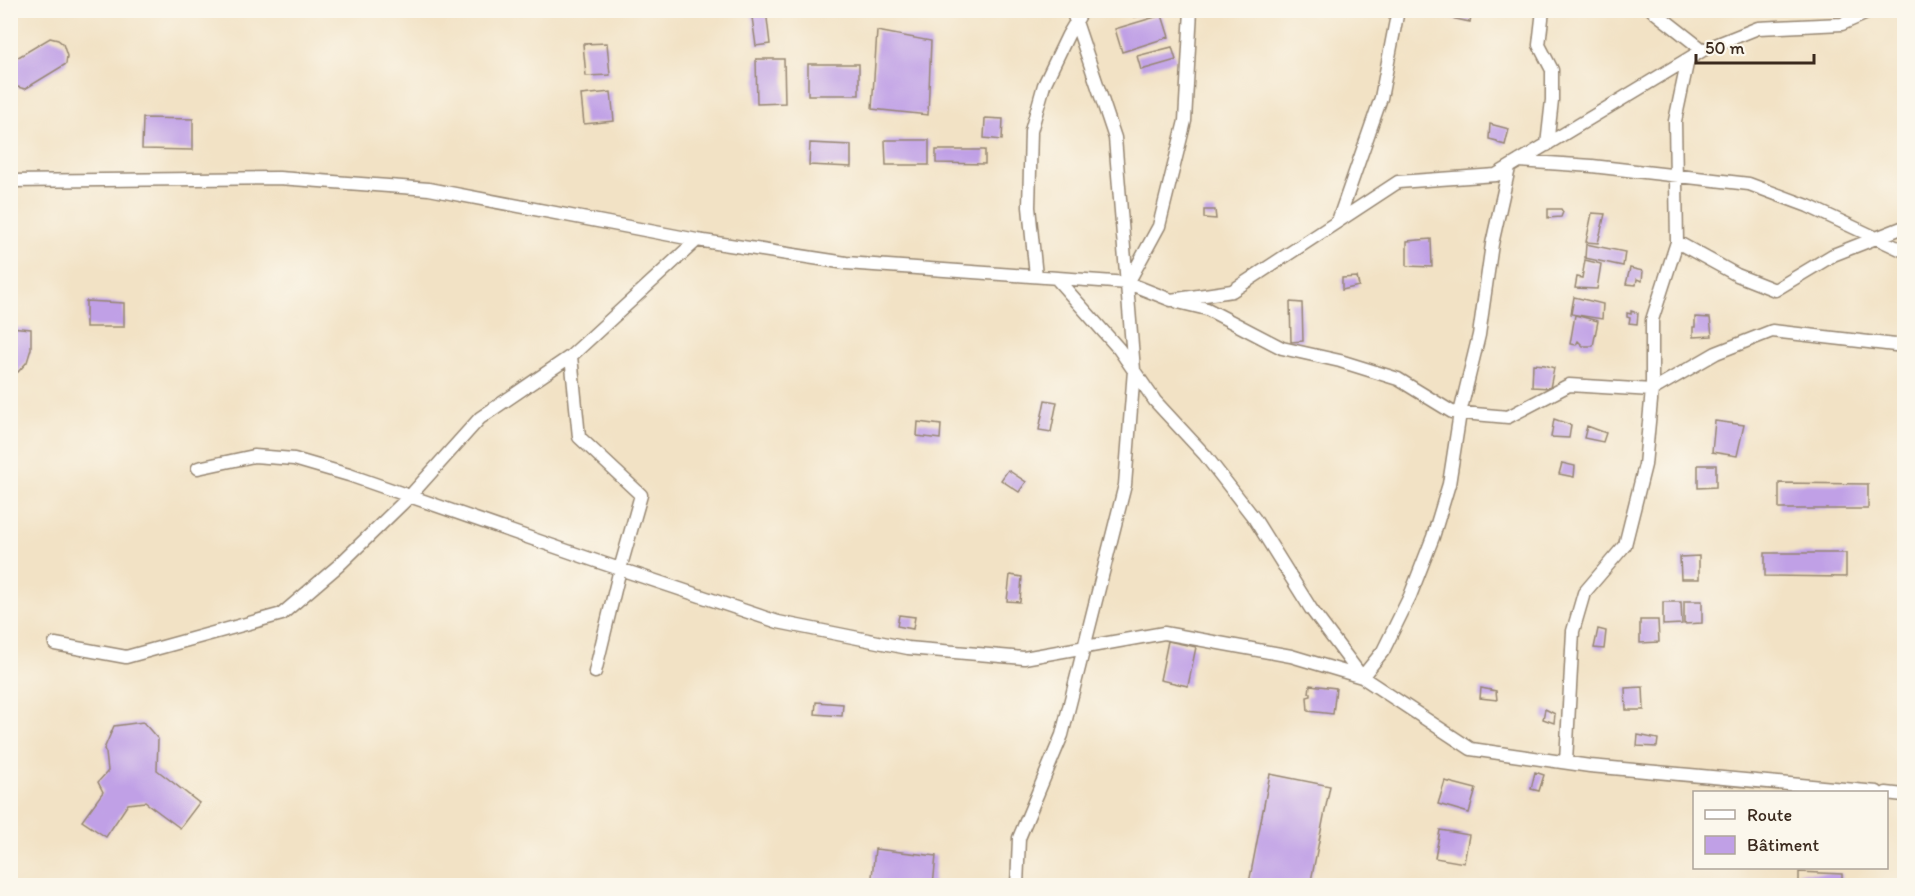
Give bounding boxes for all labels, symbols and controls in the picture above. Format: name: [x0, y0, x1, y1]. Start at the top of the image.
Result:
scale bar: [1696, 27, 1814, 65]
text: 50 m: [1705, 37, 1745, 59]
legend: [1693, 791, 1888, 869]
text: Route: [1747, 804, 1792, 826]
text: Bâtiment: [1747, 834, 1820, 856]

